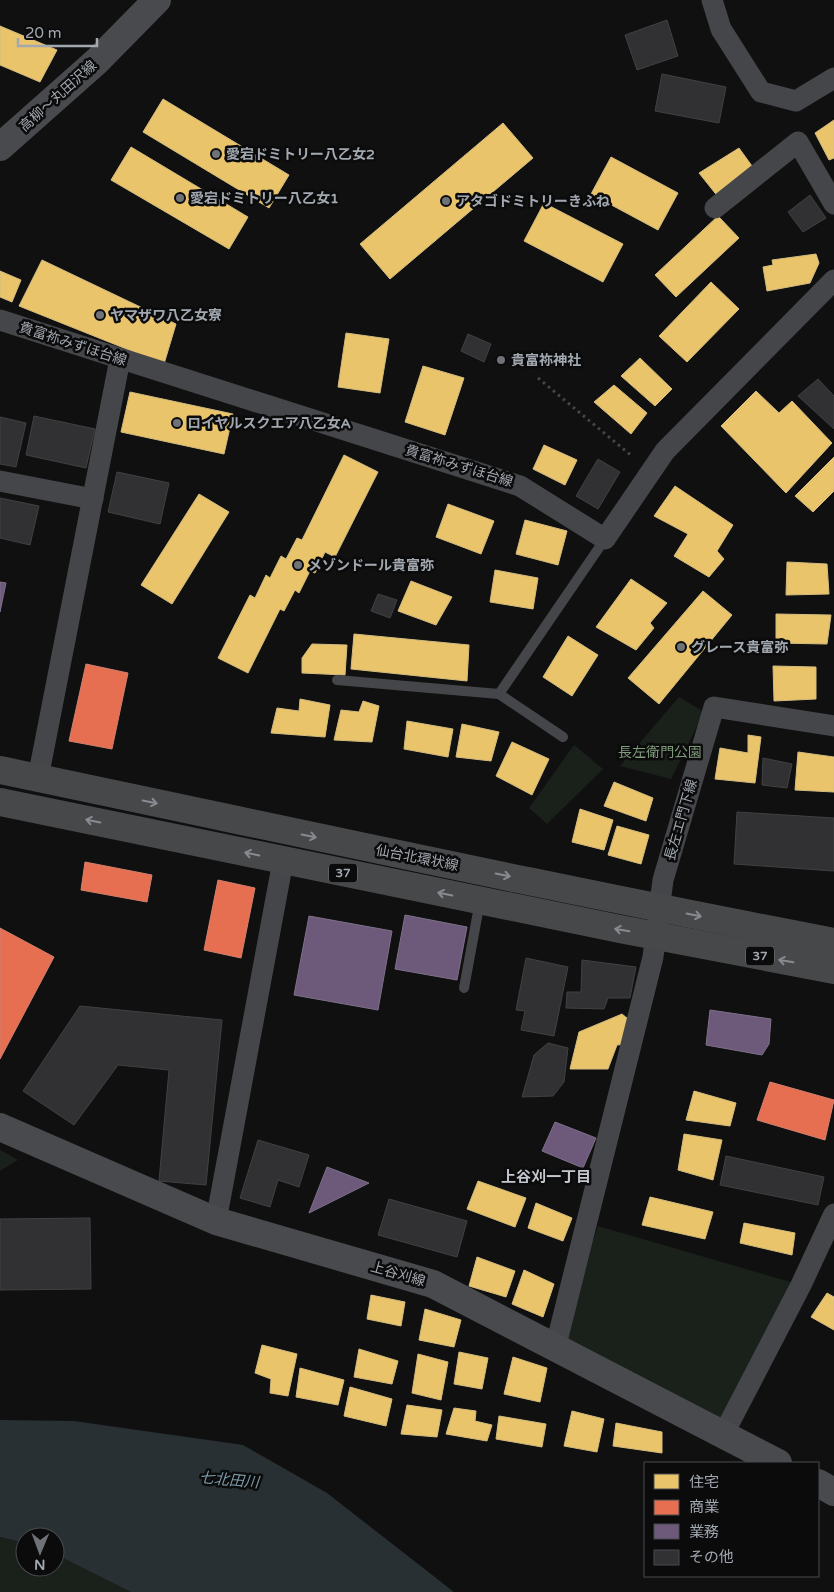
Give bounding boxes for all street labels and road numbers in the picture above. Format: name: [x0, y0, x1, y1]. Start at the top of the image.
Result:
street label: 高柳～丸田沢線: [16, 57, 100, 135]
street label: 貴富祢みずほ台線: [17, 319, 129, 369]
street label: 貴富祢みずほ台線: [403, 441, 515, 491]
street label: 長左エ門下線: [661, 777, 701, 863]
street label: 仙台北環状線: [374, 842, 460, 874]
road number: 37: [329, 864, 357, 882]
road number: 37: [746, 946, 774, 966]
street label: 上谷刈線: [369, 1258, 427, 1290]

